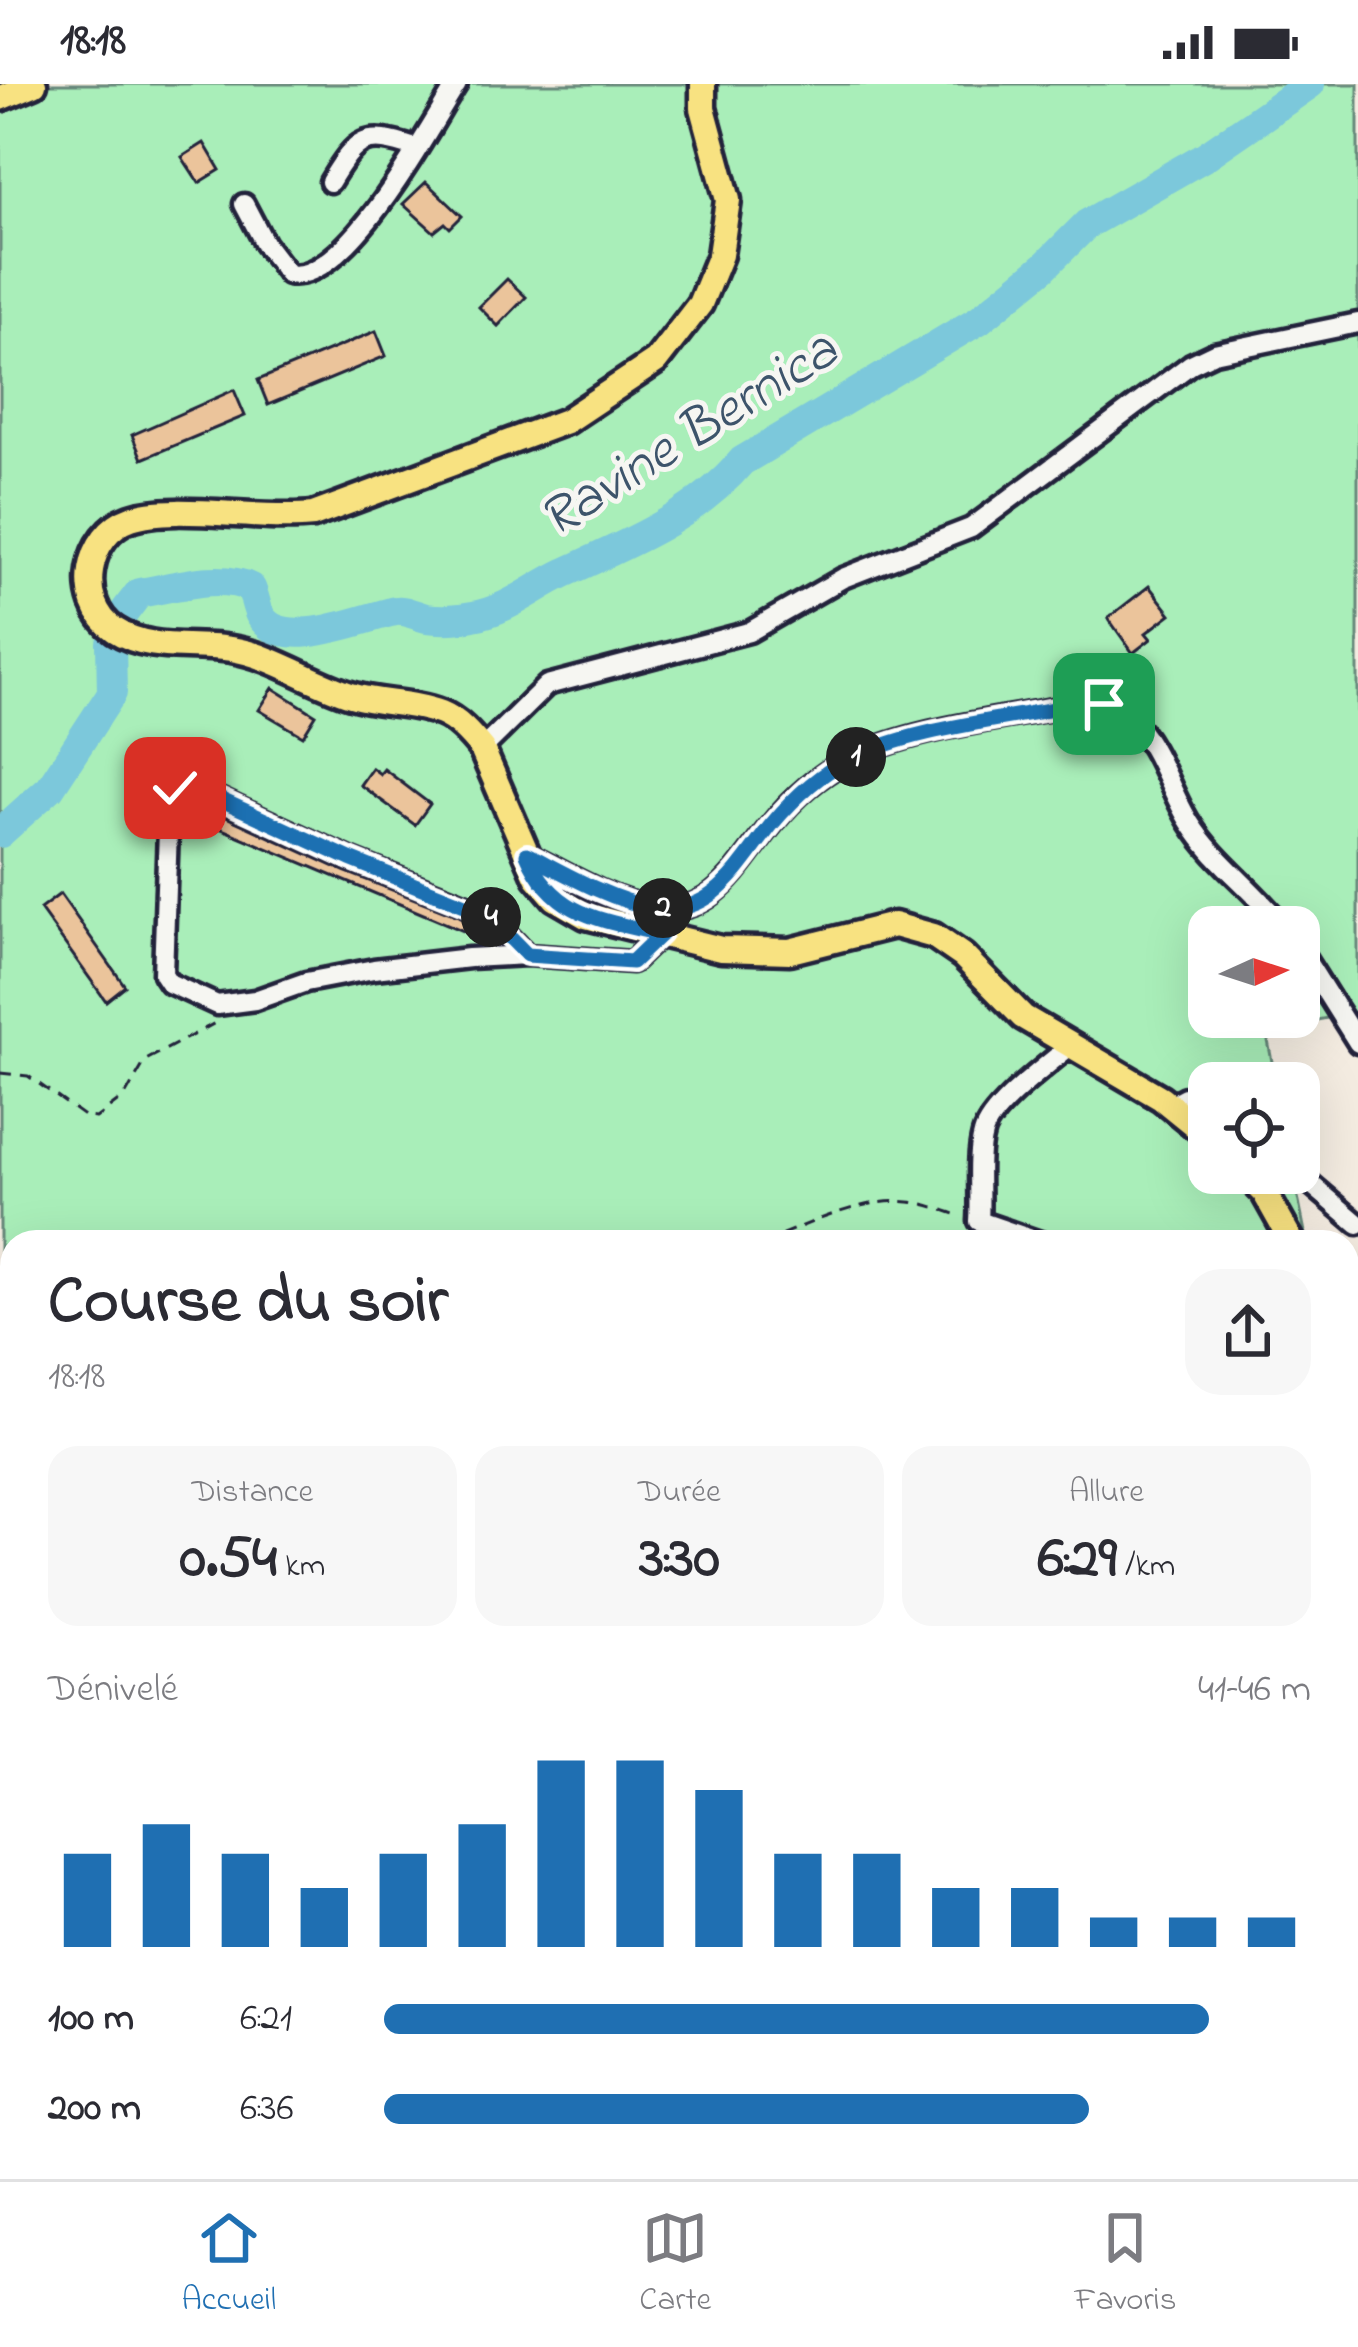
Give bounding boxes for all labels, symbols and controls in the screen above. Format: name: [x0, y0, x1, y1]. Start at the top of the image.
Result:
text: 18:18: [60, 9, 126, 75]
water label: Ravine Bernica: [524, 311, 857, 562]
pin: [1053, 653, 1155, 755]
icon: arrive: [1071, 671, 1137, 737]
pin: 1: [826, 727, 886, 787]
text: 1: [851, 733, 861, 781]
pin: [124, 737, 226, 839]
icon: check: [142, 755, 208, 821]
pin: 2: [633, 878, 693, 938]
text: 2: [655, 884, 671, 932]
pin: 4: [461, 887, 521, 947]
text: 4: [484, 893, 498, 941]
north arrow: [1188, 906, 1320, 1038]
map controls: [1188, 906, 1320, 1194]
button: locate: [1188, 1062, 1320, 1194]
text: Course du soir: [48, 1256, 448, 1352]
button: share: [1185, 1269, 1311, 1395]
text: 18:18: [48, 1349, 105, 1406]
text: Distance: [192, 1469, 313, 1517]
text: Durée: [638, 1469, 721, 1517]
text: Allure: [1069, 1469, 1144, 1517]
text: 0.54: [180, 1517, 277, 1604]
text: 3:30: [639, 1517, 720, 1604]
text: 6:29: [1038, 1517, 1117, 1604]
text: km: [277, 1543, 325, 1591]
text: /km: [1117, 1543, 1175, 1591]
text: Dénivelé: [48, 1662, 178, 1719]
text: 41–46 m: [1198, 1662, 1311, 1719]
text: 100 m: [48, 1991, 134, 2048]
text: 6:21: [240, 1991, 292, 2048]
text: 200 m: [48, 2081, 141, 2138]
text: 6:36: [240, 2081, 294, 2138]
tab: Accueil: [182, 2205, 276, 2325]
tab: Carte: [639, 2205, 711, 2325]
tab: Favoris: [1074, 2205, 1176, 2325]

